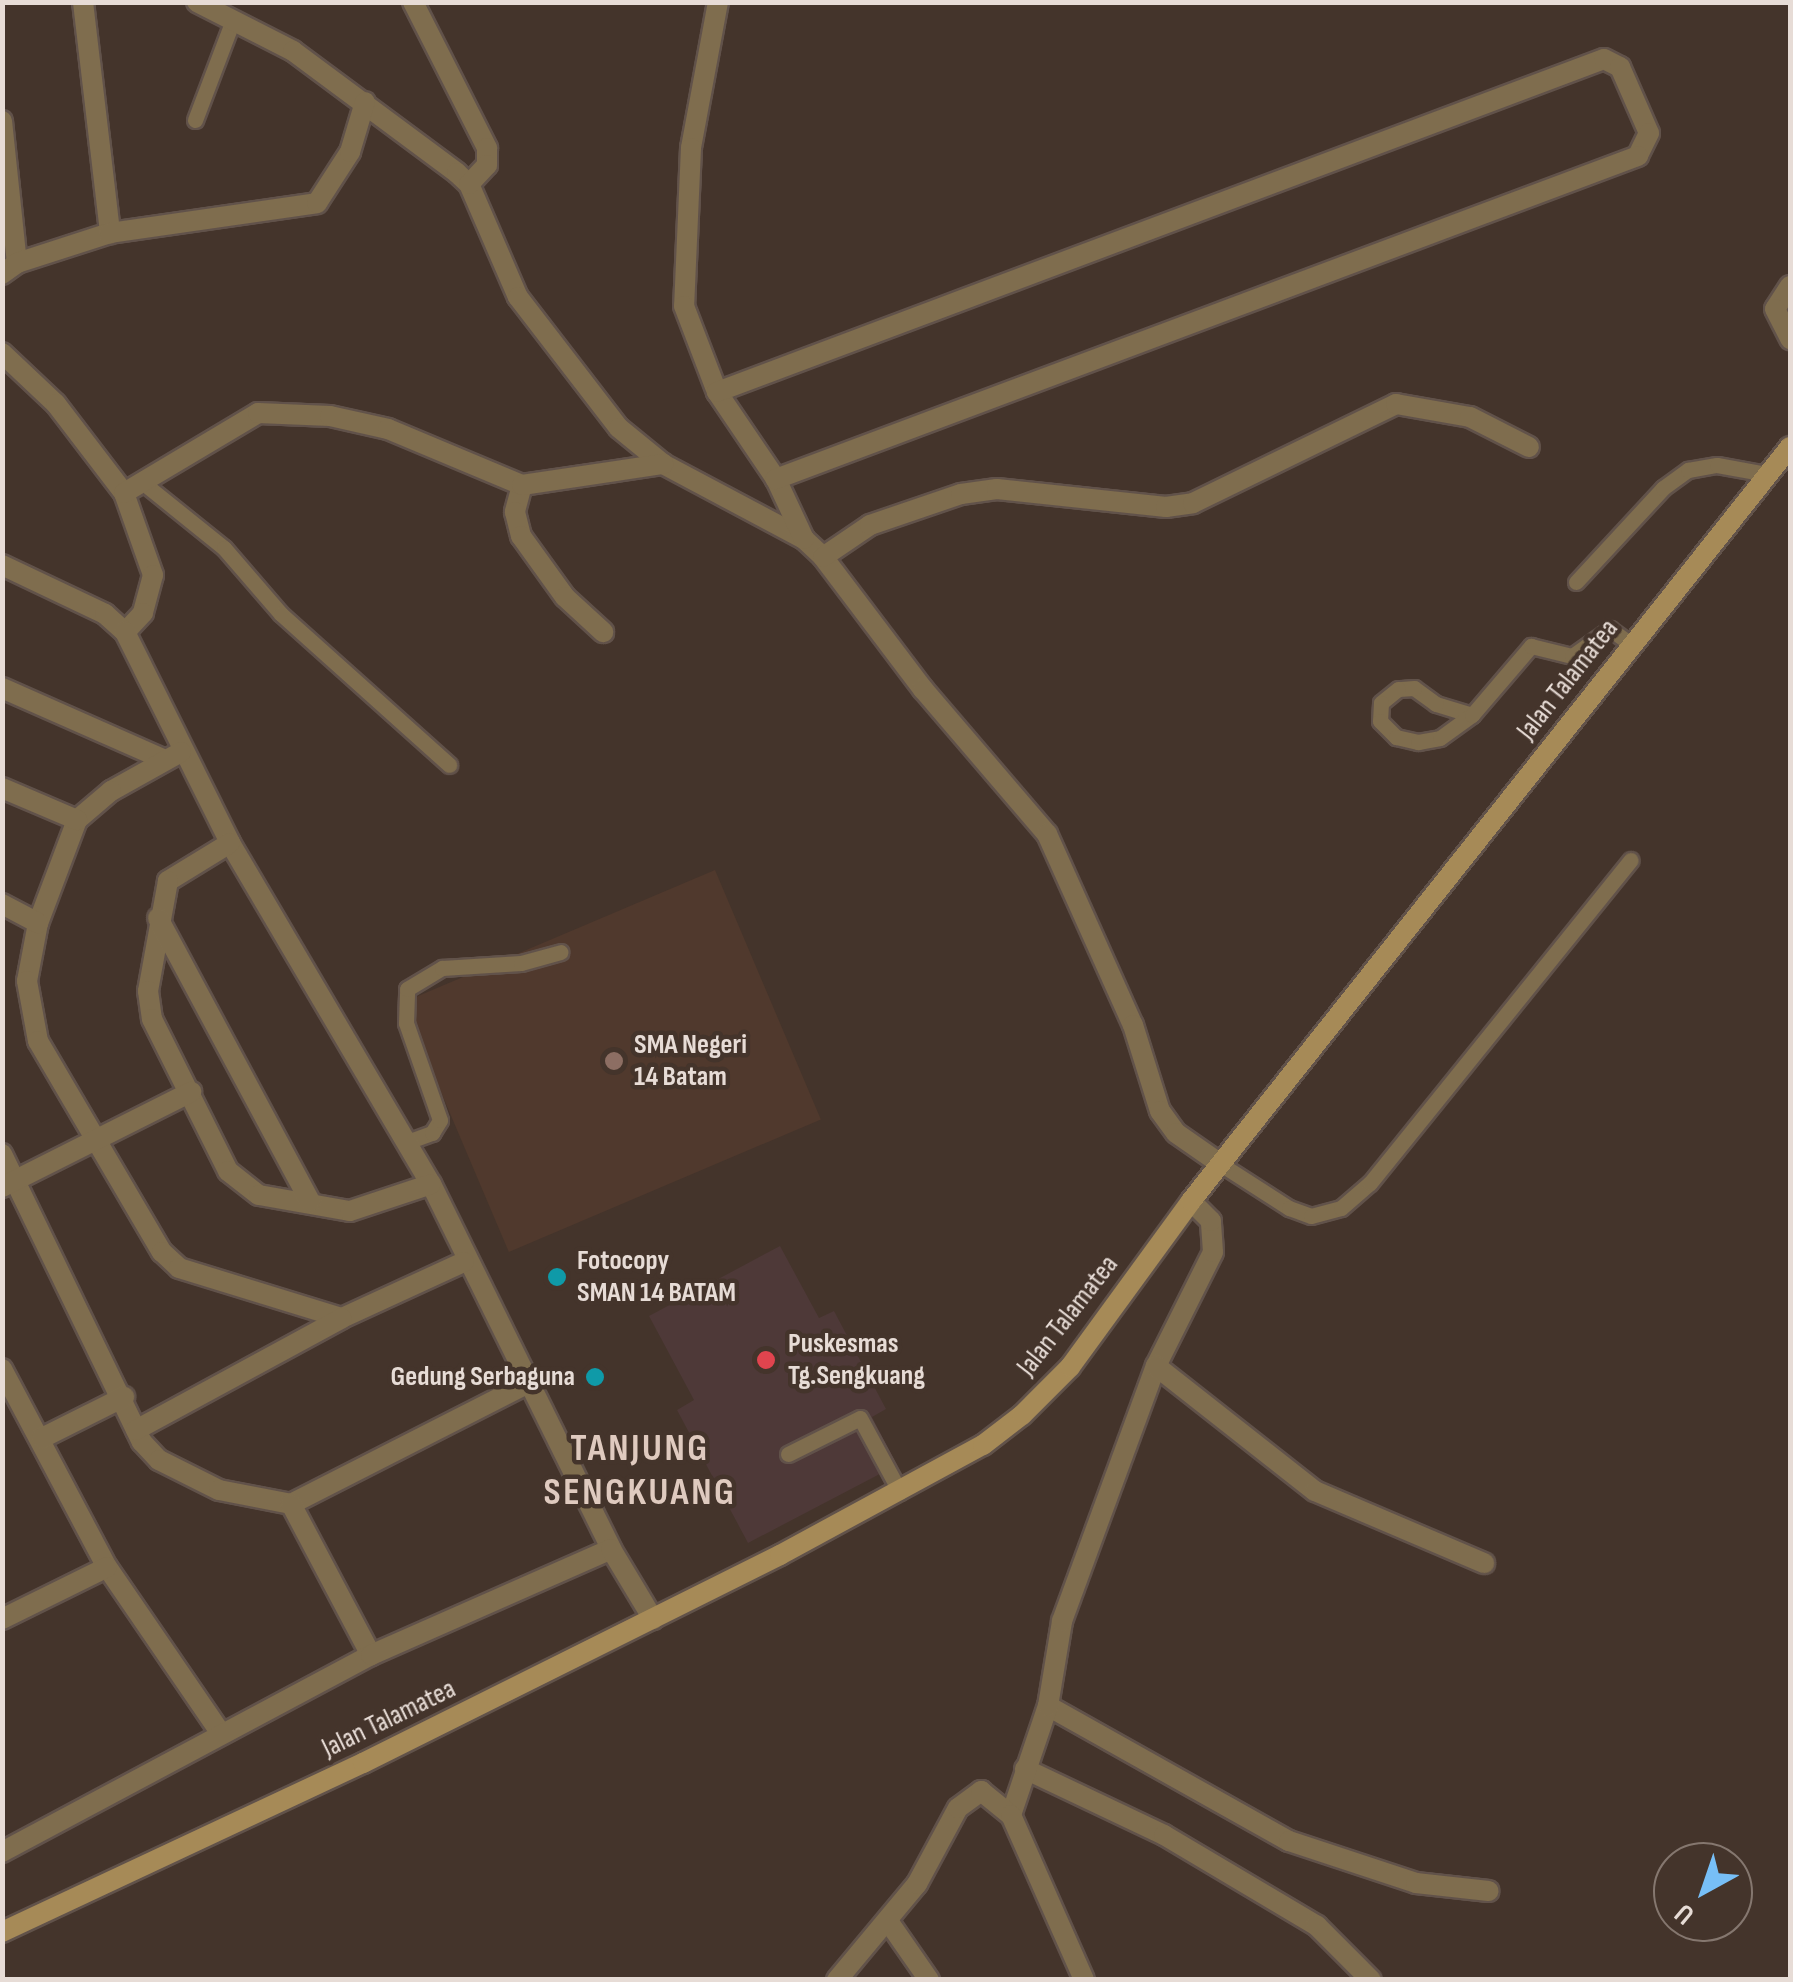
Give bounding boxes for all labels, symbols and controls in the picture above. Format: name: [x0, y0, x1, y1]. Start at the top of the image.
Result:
street label: Jalan Talamatea: [1510, 613, 1626, 747]
place label: SMA Negeri 14 Batam: [634, 1028, 747, 1094]
marker: SMA Negeri 14 Batam: [603, 1050, 625, 1072]
place label: Fotocopy SMAN 14 BATAM: [577, 1244, 736, 1310]
street label: Jalan Talamatea: [1010, 1249, 1126, 1383]
marker: Fotocopy SMAN 14 BATAM: [546, 1266, 568, 1288]
place label: Puskesmas Tg.Sengkuang: [788, 1327, 925, 1393]
marker: Puskesmas Tg.Sengkuang: [753, 1347, 779, 1373]
place label: Gedung Serbaguna: [391, 1360, 575, 1394]
marker: Gedung Serbaguna: [584, 1366, 606, 1388]
district label: TANJUNG SENGKUANG: [544, 1426, 736, 1516]
street label: Jalan Talamatea: [317, 1672, 461, 1766]
north arrow: [1653, 1842, 1753, 1942]
text: U: [1668, 1897, 1701, 1931]

